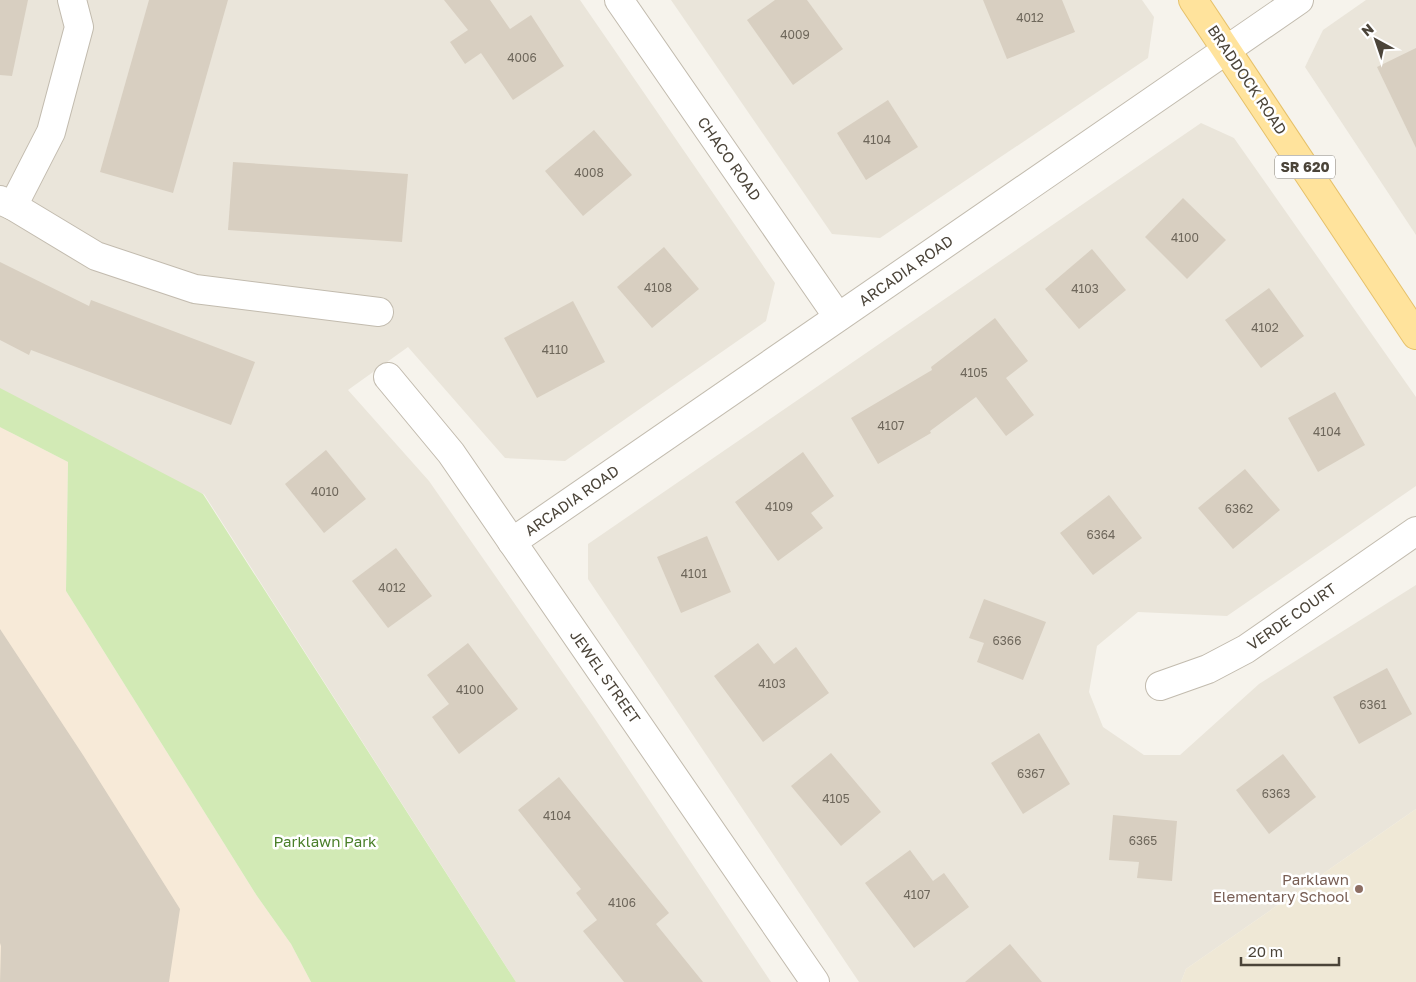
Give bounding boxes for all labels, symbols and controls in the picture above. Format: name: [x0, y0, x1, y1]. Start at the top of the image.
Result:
house number: 4012: [1016, 10, 1044, 25]
north arrow: [1351, 15, 1401, 65]
text: N: [1358, 20, 1377, 40]
street label: BRADDOCK ROAD: [1205, 21, 1291, 138]
house number: 4009: [780, 27, 810, 42]
house number: 4006: [507, 50, 537, 65]
street label: CHACO ROAD: [694, 113, 765, 204]
house number: 4104: [863, 132, 891, 147]
road number: SR 620: [1275, 156, 1335, 178]
house number: 4008: [574, 165, 604, 180]
house number: 4100: [1171, 230, 1199, 245]
street label: ARCADIA ROAD: [855, 231, 956, 309]
house number: 4108: [644, 280, 672, 295]
house number: 4103: [1071, 281, 1099, 296]
house number: 4102: [1251, 320, 1279, 335]
house number: 4110: [542, 342, 568, 357]
house number: 4105: [960, 365, 988, 380]
house number: 4107: [878, 418, 904, 433]
house number: 4104: [1313, 424, 1341, 439]
street label: ARCADIA ROAD: [521, 461, 622, 539]
house number: 4010: [311, 484, 339, 499]
house number: 4109: [765, 499, 793, 514]
house number: 6362: [1225, 501, 1253, 516]
house number: 6364: [1087, 527, 1115, 542]
house number: 4101: [681, 566, 707, 581]
street label: VERDE COURT: [1244, 579, 1339, 653]
house number: 4012: [378, 580, 406, 595]
street label: JEWEL STREET: [567, 626, 645, 727]
house number: 6366: [993, 633, 1021, 648]
house number: 4103: [758, 676, 786, 691]
house number: 4100: [456, 682, 484, 697]
house number: 6361: [1359, 697, 1387, 712]
house number: 6367: [1017, 766, 1045, 781]
house number: 6363: [1262, 786, 1290, 801]
house number: 4105: [822, 791, 850, 806]
house number: 4104: [543, 808, 571, 823]
park label: Parklawn Park: [273, 832, 377, 850]
house number: 6365: [1129, 833, 1157, 848]
place label: Parklawn Elementary School: [1213, 870, 1349, 905]
marker: Parklawn Elementary School: [1353, 883, 1365, 895]
house number: 4107: [904, 887, 930, 902]
house number: 4106: [608, 895, 636, 910]
scale bar: [1241, 934, 1338, 966]
text: 20 m: [1248, 942, 1283, 960]

